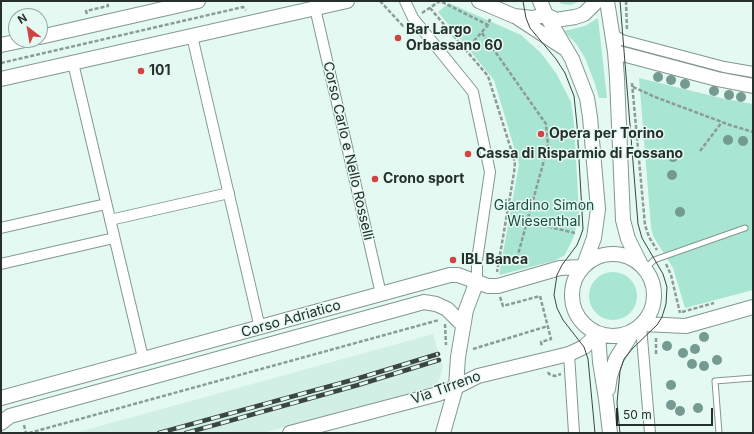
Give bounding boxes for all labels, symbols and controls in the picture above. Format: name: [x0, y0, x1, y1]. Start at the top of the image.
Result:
north arrow: [8, 8, 48, 48]
text: N: [15, 10, 30, 27]
place label: Bar Largo Orbassano 60: [406, 22, 503, 54]
marker: Bar Largo Orbassano 60: [393, 33, 403, 43]
street label: Corso Carlo e Nello Rosselli: [319, 60, 377, 242]
place label: 101: [149, 63, 171, 79]
marker: 101: [136, 66, 146, 76]
place label: Opera per Torino: [549, 126, 664, 142]
marker: Opera per Torino: [536, 129, 546, 139]
place label: Cassa di Risparmio di Fossano: [476, 146, 683, 162]
marker: Cassa di Risparmio di Fossano: [463, 149, 473, 159]
place label: Crono sport: [383, 171, 464, 187]
marker: Crono sport: [370, 174, 380, 184]
park label: Giardino Simon Wiesenthal: [494, 198, 594, 230]
place label: IBL Banca: [461, 252, 528, 268]
marker: IBL Banca: [448, 255, 458, 265]
street label: Corso Adriatico: [239, 297, 343, 341]
street label: Via Tirreno: [409, 368, 483, 408]
scale bar: [618, 400, 715, 426]
text: 50 m: [623, 407, 652, 422]

